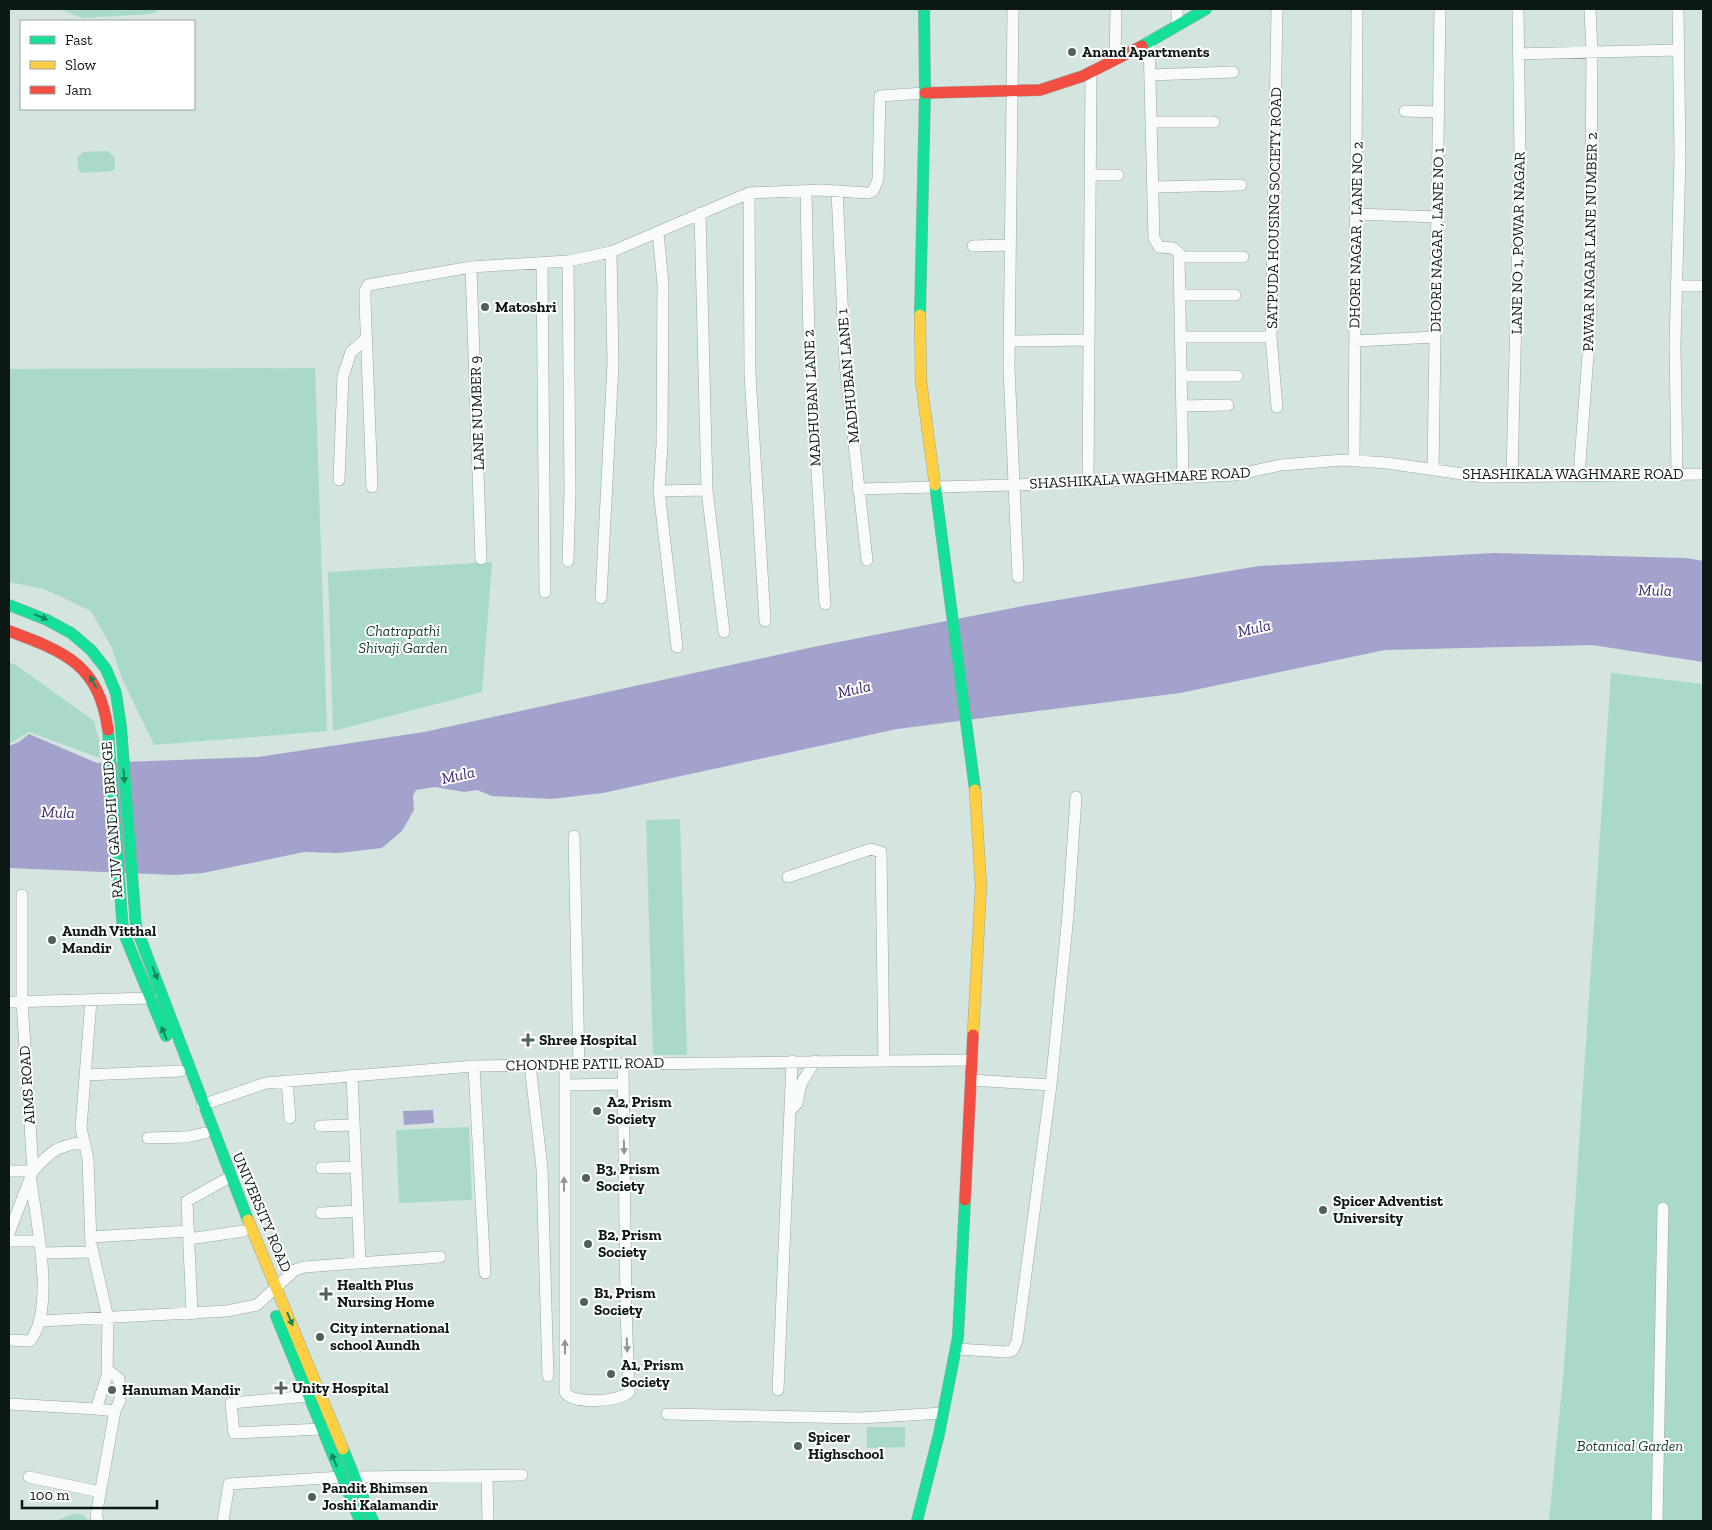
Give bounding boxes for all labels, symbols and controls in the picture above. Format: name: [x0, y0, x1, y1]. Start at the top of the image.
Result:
legend: [20, 20, 195, 110]
text: Fast: [65, 31, 93, 49]
place label: Anand Apartments: [1082, 43, 1210, 61]
marker: Anand Apartments: [1066, 46, 1078, 58]
text: Slow: [65, 56, 97, 74]
text: Jam: [65, 81, 92, 99]
street label: SATPUDA HOUSING SOCIETY ROAD: [1263, 87, 1285, 329]
street label: PAWAR NAGAR LANE NUMBER 2: [1579, 132, 1601, 352]
street label: DHORE NAGAR , LANE NO 2: [1345, 141, 1367, 329]
street label: DHORE NAGAR , LANE NO 1: [1426, 147, 1448, 333]
street label: LANE NO 1, POWAR NAGAR: [1507, 151, 1529, 334]
place label: Matoshri: [495, 298, 557, 316]
marker: Matoshri: [479, 301, 491, 313]
street label: MADHUBAN LANE 1: [833, 308, 863, 444]
street label: MADHUBAN LANE 2: [799, 329, 825, 467]
street label: LANE NUMBER 9: [466, 355, 488, 471]
street label: SHASHIKALA WAGHMARE ROAD: [1029, 463, 1251, 493]
street label: SHASHIKALA WAGHMARE ROAD: [1462, 465, 1684, 483]
water label: Mula: [1638, 580, 1672, 600]
one-way arrow: [34, 613, 49, 621]
water label: Mula: [1236, 615, 1272, 641]
park label: Chatrapathi Shivaji Garden: [358, 622, 448, 657]
one-way arrow: [89, 675, 97, 690]
water label: Mula: [836, 676, 872, 702]
street label: RAJIV GANDHI BRIDGE: [98, 741, 126, 899]
water label: Mula: [440, 762, 476, 788]
one-way arrow: [121, 768, 129, 784]
water label: Mula: [41, 802, 75, 822]
place label: Aundh Vitthal Mandir: [62, 922, 156, 957]
marker: Aundh Vitthal Mandir: [46, 934, 58, 946]
one-way arrow: [151, 965, 159, 980]
one-way arrow: [160, 1025, 168, 1040]
place label: Shree Hospital: [539, 1031, 637, 1049]
marker: Shree Hospital: [521, 1033, 535, 1047]
street label: AIMS ROAD: [15, 1045, 39, 1125]
street label: CHONDHE PATIL ROAD: [506, 1054, 664, 1074]
place label: A2, Prism Society: [607, 1093, 672, 1128]
marker: A2, Prism Society: [591, 1105, 603, 1117]
one-way arrow: [620, 1140, 628, 1156]
street label: UNIVERSITY ROAD: [229, 1149, 295, 1275]
place label: B3, Prism Society: [596, 1160, 660, 1195]
marker: B3, Prism Society: [580, 1172, 592, 1184]
one-way arrow: [560, 1176, 568, 1192]
place label: Spicer Adventist University: [1333, 1192, 1444, 1227]
marker: Spicer Adventist University: [1317, 1204, 1329, 1216]
place label: B2, Prism Society: [598, 1226, 662, 1261]
marker: B2, Prism Society: [582, 1238, 594, 1250]
place label: Health Plus Nursing Home: [337, 1276, 434, 1311]
place label: B1, Prism Society: [594, 1284, 656, 1319]
marker: Health Plus Nursing Home: [319, 1287, 333, 1301]
marker: B1, Prism Society: [578, 1296, 590, 1308]
one-way arrow: [287, 1312, 295, 1326]
place label: City international school Aundh: [330, 1319, 449, 1354]
marker: City international school Aundh: [314, 1331, 326, 1343]
one-way arrow: [624, 1337, 632, 1353]
one-way arrow: [561, 1338, 569, 1354]
place label: A1, Prism Society: [621, 1356, 684, 1391]
marker: A1, Prism Society: [605, 1368, 617, 1380]
place label: Unity Hospital: [292, 1379, 389, 1397]
place label: Hanuman Mandir: [122, 1381, 241, 1399]
marker: Unity Hospital: [274, 1381, 288, 1395]
marker: Hanuman Mandir: [106, 1384, 118, 1396]
place label: Spicer Highschool: [808, 1428, 884, 1463]
park label: Botanical Garden: [1577, 1437, 1683, 1455]
marker: Spicer Highschool: [792, 1440, 804, 1452]
one-way arrow: [330, 1453, 338, 1467]
scale bar: [22, 1478, 158, 1510]
place label: Pandit Bhimsen Joshi Kalamandir: [322, 1479, 439, 1514]
text: 100 m: [30, 1486, 69, 1504]
marker: Pandit Bhimsen Joshi Kalamandir: [306, 1491, 318, 1503]

